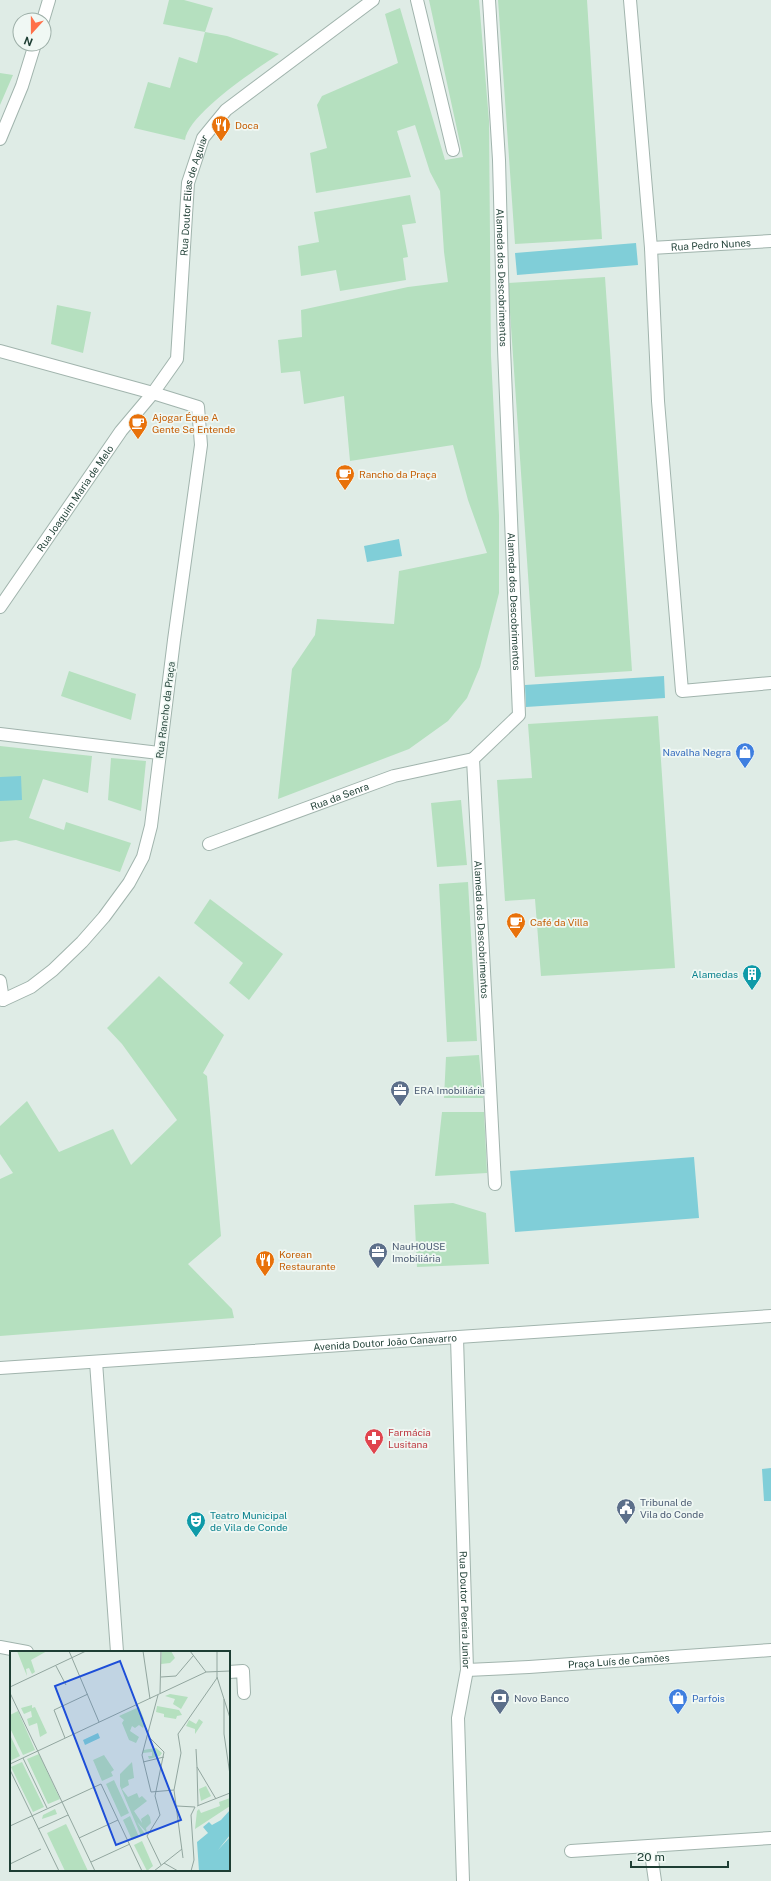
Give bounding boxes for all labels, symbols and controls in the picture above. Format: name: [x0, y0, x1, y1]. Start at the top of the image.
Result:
north arrow: [12, 12, 52, 52]
text: N: [22, 34, 35, 48]
restaurant icon: Doca: [210, 114, 232, 142]
place label: Doca: [235, 119, 259, 131]
street label: Rua Doutor Elias de Aguiar: [177, 132, 210, 256]
street label: Alameda dos Descobrimentos: [494, 208, 510, 347]
street label: Rua Pedro Nunes: [670, 236, 751, 253]
place label: Ajogar Éque A Gente Se Entende: [152, 411, 236, 435]
cafe icon: Ajogar Éque A Gente Se Entende: [127, 412, 149, 440]
street label: Rua Joaquim Maria de Melo: [34, 442, 116, 554]
cafe icon: Rancho da Praça: [334, 463, 356, 491]
place label: Rancho da Praça: [359, 468, 436, 480]
street label: Alameda dos Descobrimentos: [506, 532, 523, 671]
street label: Rua Rancho da Praça: [153, 661, 177, 759]
shop icon: Navalha Negra: [734, 741, 756, 769]
place label: Navalha Negra: [662, 746, 731, 758]
street label: Rua da Senra: [308, 780, 370, 812]
street label: Alameda dos Descobrimentos: [472, 860, 491, 999]
cafe icon: Café da Villa: [505, 911, 527, 939]
place label: Café da Villa: [530, 916, 588, 928]
building icon: Alamedas: [741, 963, 763, 991]
place label: Alamedas: [692, 968, 738, 980]
office icon: ERA Imobiliária: [389, 1079, 411, 1107]
place label: ERA Imobiliária: [414, 1084, 485, 1096]
place label: NauHOUSE Imobiliária: [392, 1240, 446, 1264]
office icon: NauHOUSE Imobiliária: [367, 1241, 389, 1269]
place label: Korean Restaurante: [279, 1248, 336, 1272]
restaurant icon: Korean Restaurante: [254, 1249, 276, 1277]
street label: Avenida Doutor João Canavarro: [313, 1331, 458, 1353]
place label: Farmácia Lusitana: [388, 1426, 431, 1450]
pharmacy icon: Farmácia Lusitana: [363, 1427, 385, 1455]
place label: Tribunal de Vila do Conde: [640, 1496, 704, 1520]
public building icon: Tribunal de Vila do Conde: [615, 1497, 637, 1525]
place label: Teatro Municipal de Vila de Conde: [210, 1509, 288, 1533]
theatre icon: Teatro Municipal de Vila de Conde: [185, 1510, 207, 1538]
street label: Rua Doutor Pereira Junior: [457, 1551, 473, 1669]
inset map: [10, 1651, 230, 1871]
street label: Praça Luís de Camões: [568, 1651, 670, 1670]
bank icon: Novo Banco: [489, 1687, 511, 1715]
shop icon: Parfois: [667, 1687, 689, 1715]
place label: Novo Banco: [514, 1692, 569, 1704]
place label: Parfois: [692, 1692, 725, 1704]
scale bar: [631, 1843, 728, 1869]
text: 20 m: [637, 1850, 665, 1864]

